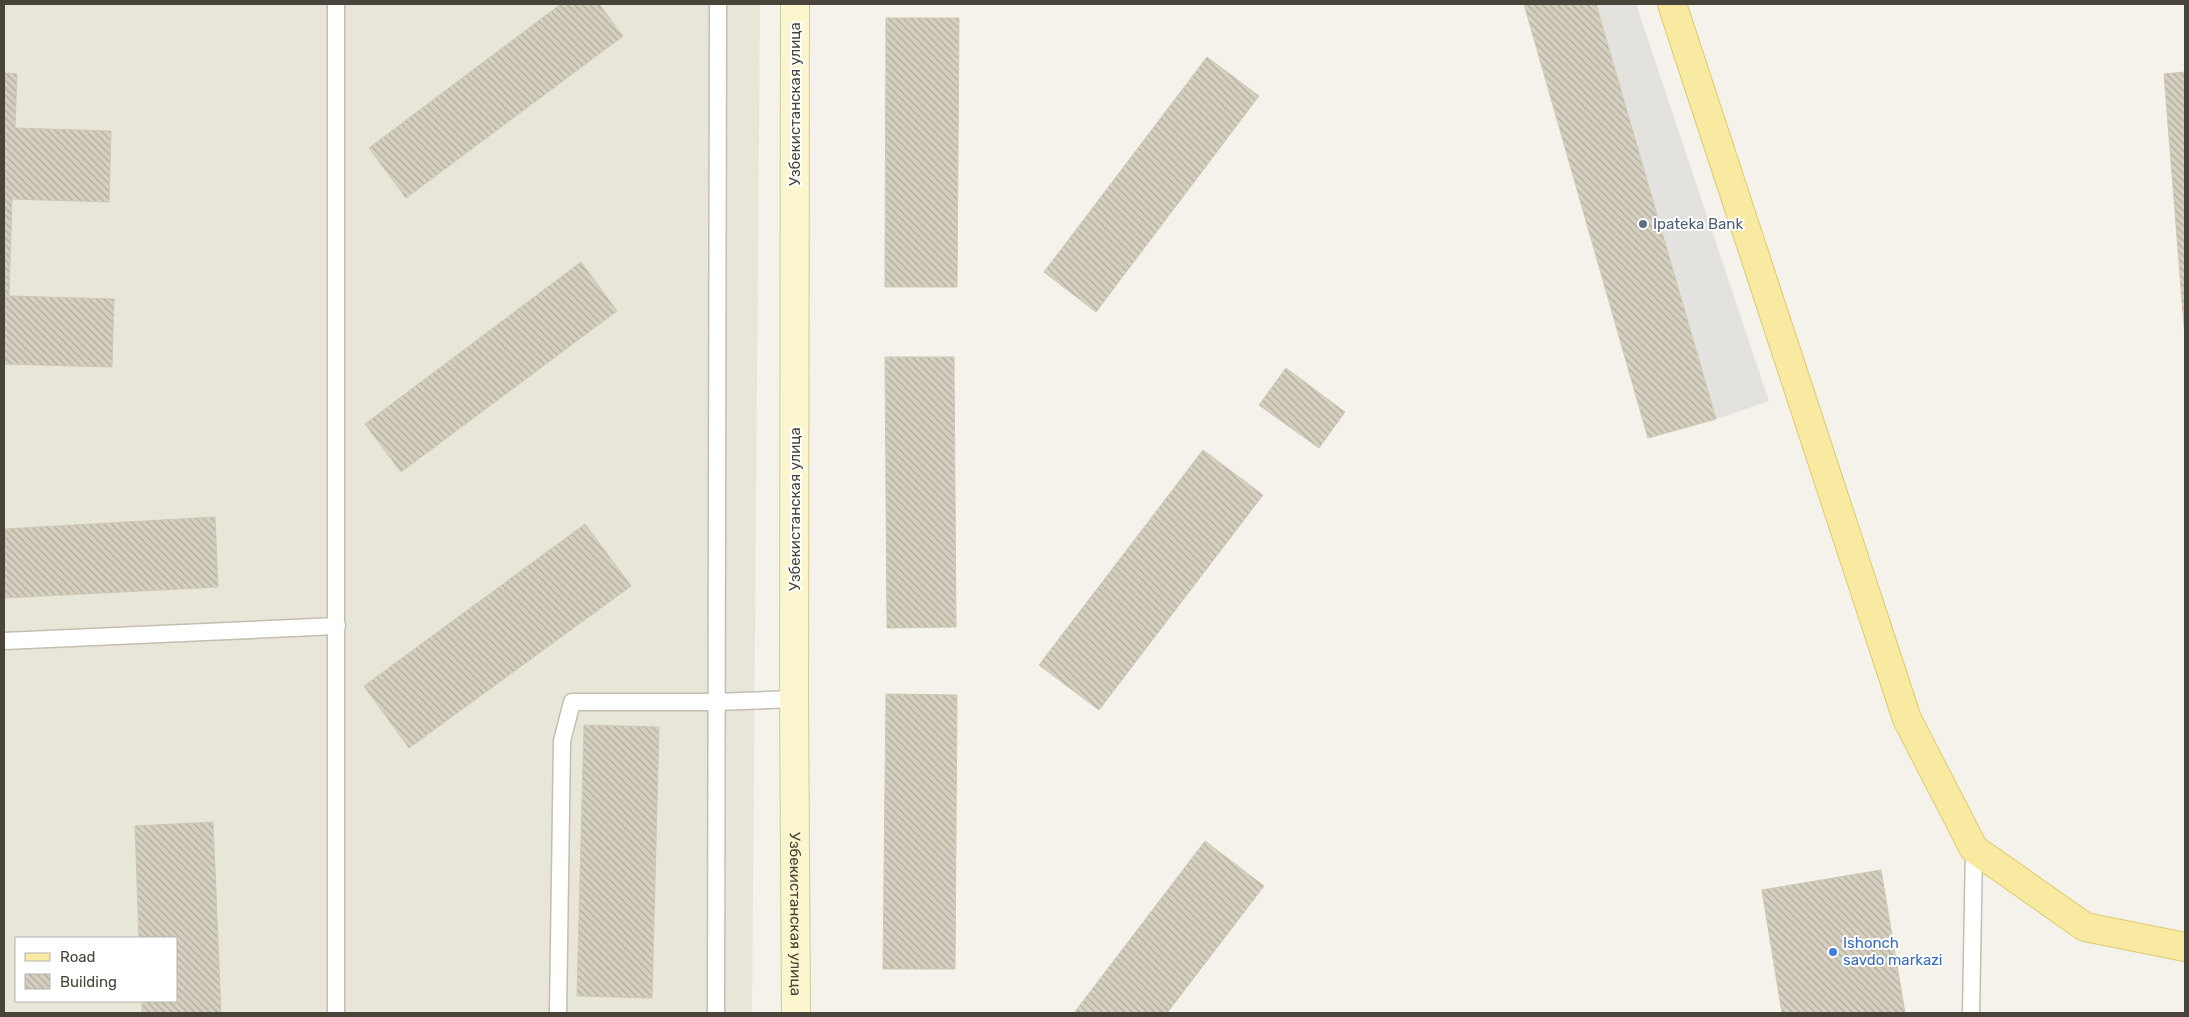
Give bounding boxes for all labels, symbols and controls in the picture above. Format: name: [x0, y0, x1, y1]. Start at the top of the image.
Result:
street label: Узбекистанская улица: [786, 22, 804, 186]
place label: Ipateka Bank: [1653, 215, 1743, 233]
marker: Ipateka Bank: [1637, 218, 1649, 230]
street label: Узбекистанская улица: [786, 427, 804, 591]
street label: Узбекистанская улица: [786, 832, 805, 996]
place label: Ishonch savdo markazi: [1843, 934, 1942, 969]
legend: [15, 937, 178, 1002]
marker: Ishonch savdo markazi: [1827, 946, 1839, 958]
text: Road: [60, 948, 96, 966]
text: Building: [60, 973, 117, 991]

